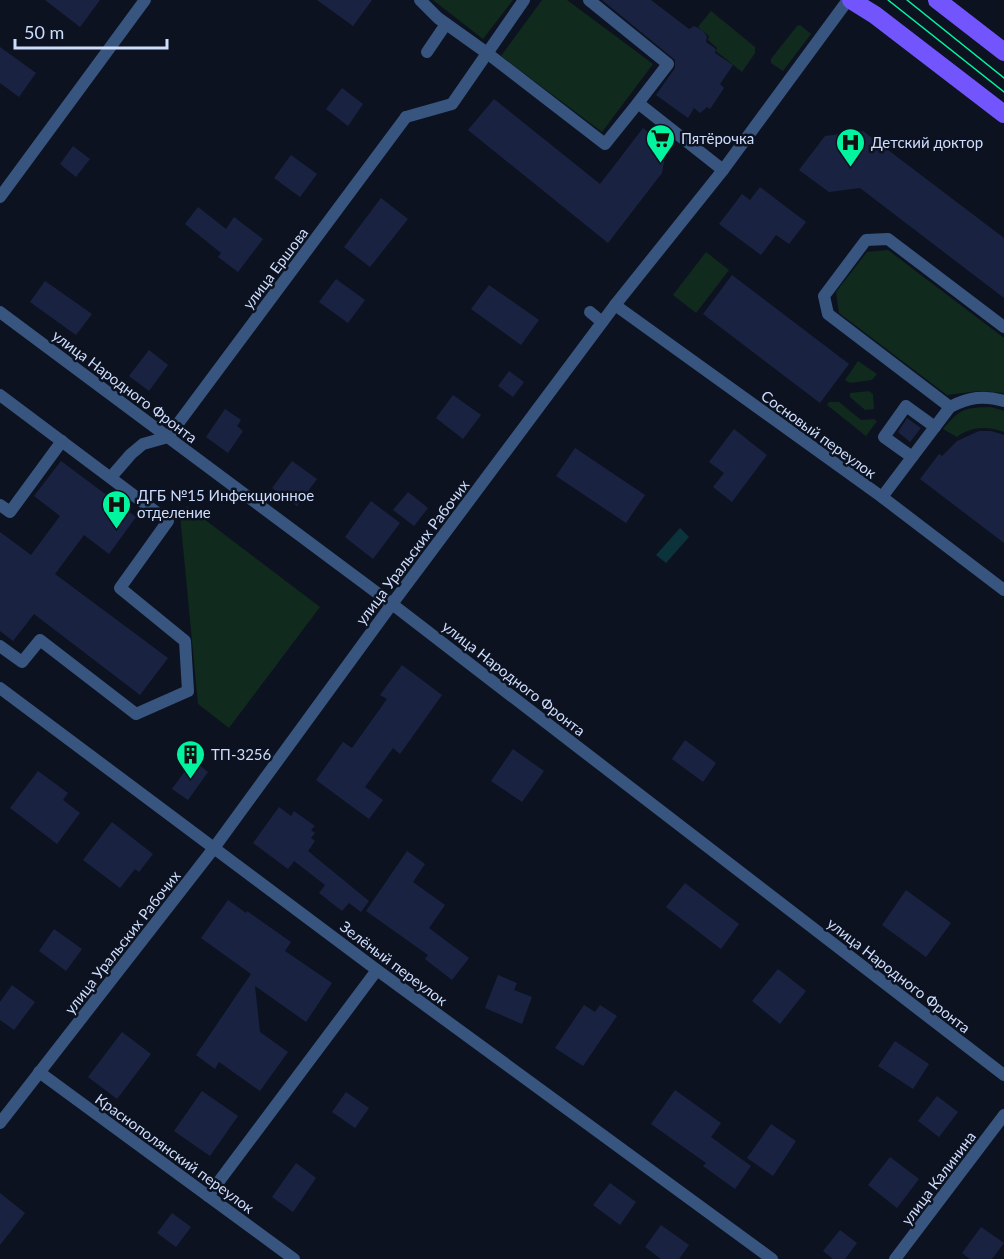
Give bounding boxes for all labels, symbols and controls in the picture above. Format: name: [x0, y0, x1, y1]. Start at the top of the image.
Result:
scale bar: [15, 12, 166, 50]
text: 50 m: [24, 21, 64, 43]
supermarket icon: Пятёрочка: [644, 122, 676, 164]
hospital icon: Детский доктор: [834, 126, 866, 168]
place label: Пятёрочка: [681, 129, 754, 147]
place label: Детский доктор: [871, 133, 983, 151]
street label: улица Ершова: [238, 224, 312, 312]
street label: улица Народного Фронта: [49, 326, 201, 446]
street label: Сосновый переулок: [758, 386, 880, 482]
street label: улица Уральских Рабочих: [351, 475, 473, 628]
place label: ДГБ №15 Инфекционное отделение: [137, 486, 314, 521]
hospital icon: ДГБ №15 Инфекционное отделение: [100, 488, 132, 530]
street label: улица Народного Фронта: [439, 617, 589, 739]
building icon: ТП-3256: [174, 738, 206, 780]
place label: ТП-3256: [211, 745, 272, 763]
street label: улица Уральских Рабочих: [60, 866, 184, 1017]
street label: улица Народного Фронта: [824, 914, 974, 1036]
street label: Зелёный переулок: [337, 917, 451, 1009]
street label: Краснополянский переулок: [92, 1089, 258, 1217]
street label: улица Калинина: [897, 1128, 979, 1228]

